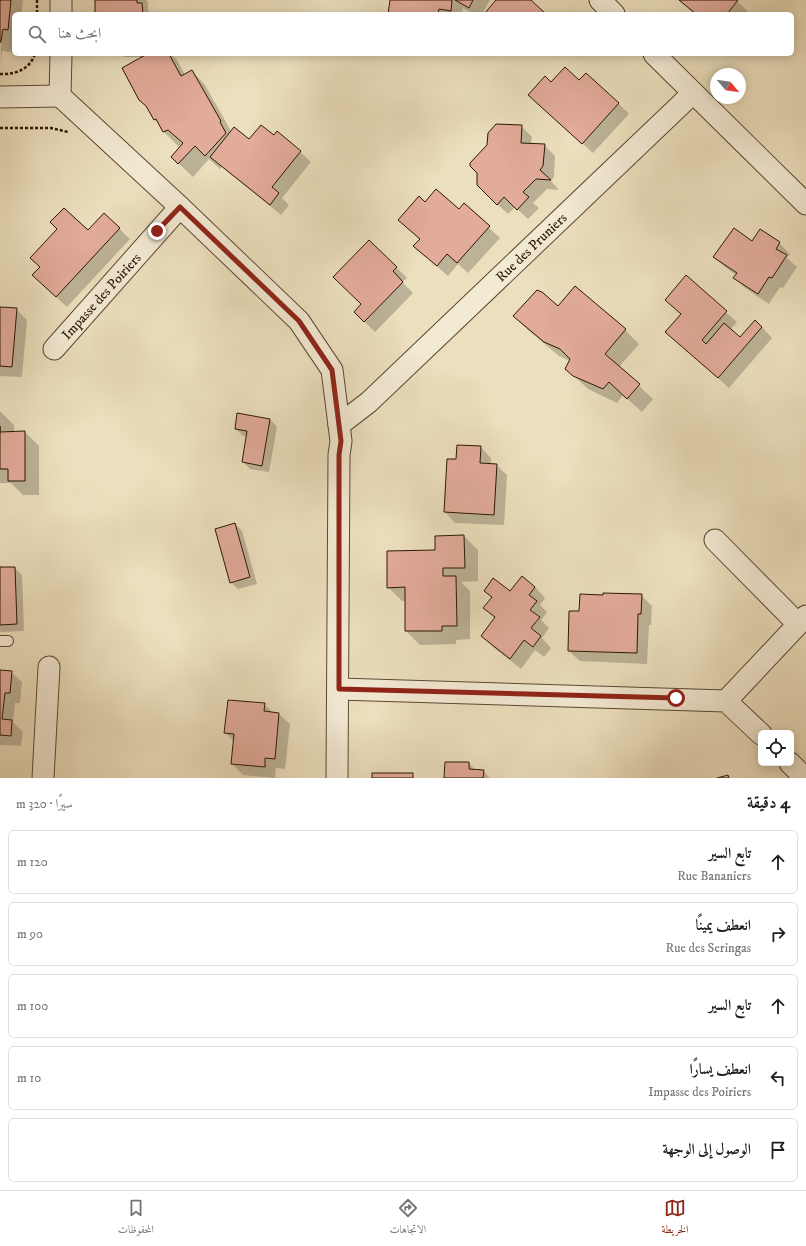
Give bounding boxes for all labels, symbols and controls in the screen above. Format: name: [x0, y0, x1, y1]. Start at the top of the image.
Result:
search box: [12, 12, 794, 56]
icon: search: [26, 23, 48, 45]
text: ابحث هنا: [58, 24, 101, 43]
north arrow: [710, 68, 746, 104]
street label: Rue des Pruniers: [492, 209, 571, 286]
route end: [148, 222, 166, 240]
street label: Impasse des Poiriers: [58, 249, 146, 344]
route start: [667, 689, 685, 707]
map controls: [758, 730, 794, 766]
button: locate: [758, 730, 794, 766]
text: 4 دقيقة: [747, 792, 790, 814]
text: سيرًا · 320 m: [16, 796, 73, 812]
text: تابع السير: [709, 844, 751, 863]
icon: ahead: [767, 851, 789, 873]
text: 120 m: [17, 854, 48, 870]
text: Rue Bananiers: [677, 868, 751, 884]
text: انعطف يمينًا: [696, 916, 751, 935]
icon: right: [767, 923, 789, 945]
text: 90 m: [17, 926, 43, 942]
text: Rue des Seringas: [666, 940, 751, 956]
icon: ahead: [767, 995, 789, 1017]
text: تابع السير: [709, 996, 751, 1015]
text: 100 m: [17, 998, 48, 1014]
text: انعطف يسارًا: [690, 1060, 751, 1079]
icon: left: [767, 1067, 789, 1089]
text: 10 m: [17, 1070, 41, 1086]
text: Impasse des Poiriers: [648, 1084, 751, 1100]
icon: arrive: [767, 1139, 789, 1161]
text: الوصول إلى الوجهة: [662, 1140, 751, 1159]
tab: المحفوظات: [118, 1197, 154, 1240]
tab: الاتجاهات: [389, 1197, 426, 1240]
tab: الخريطة: [662, 1197, 688, 1240]

